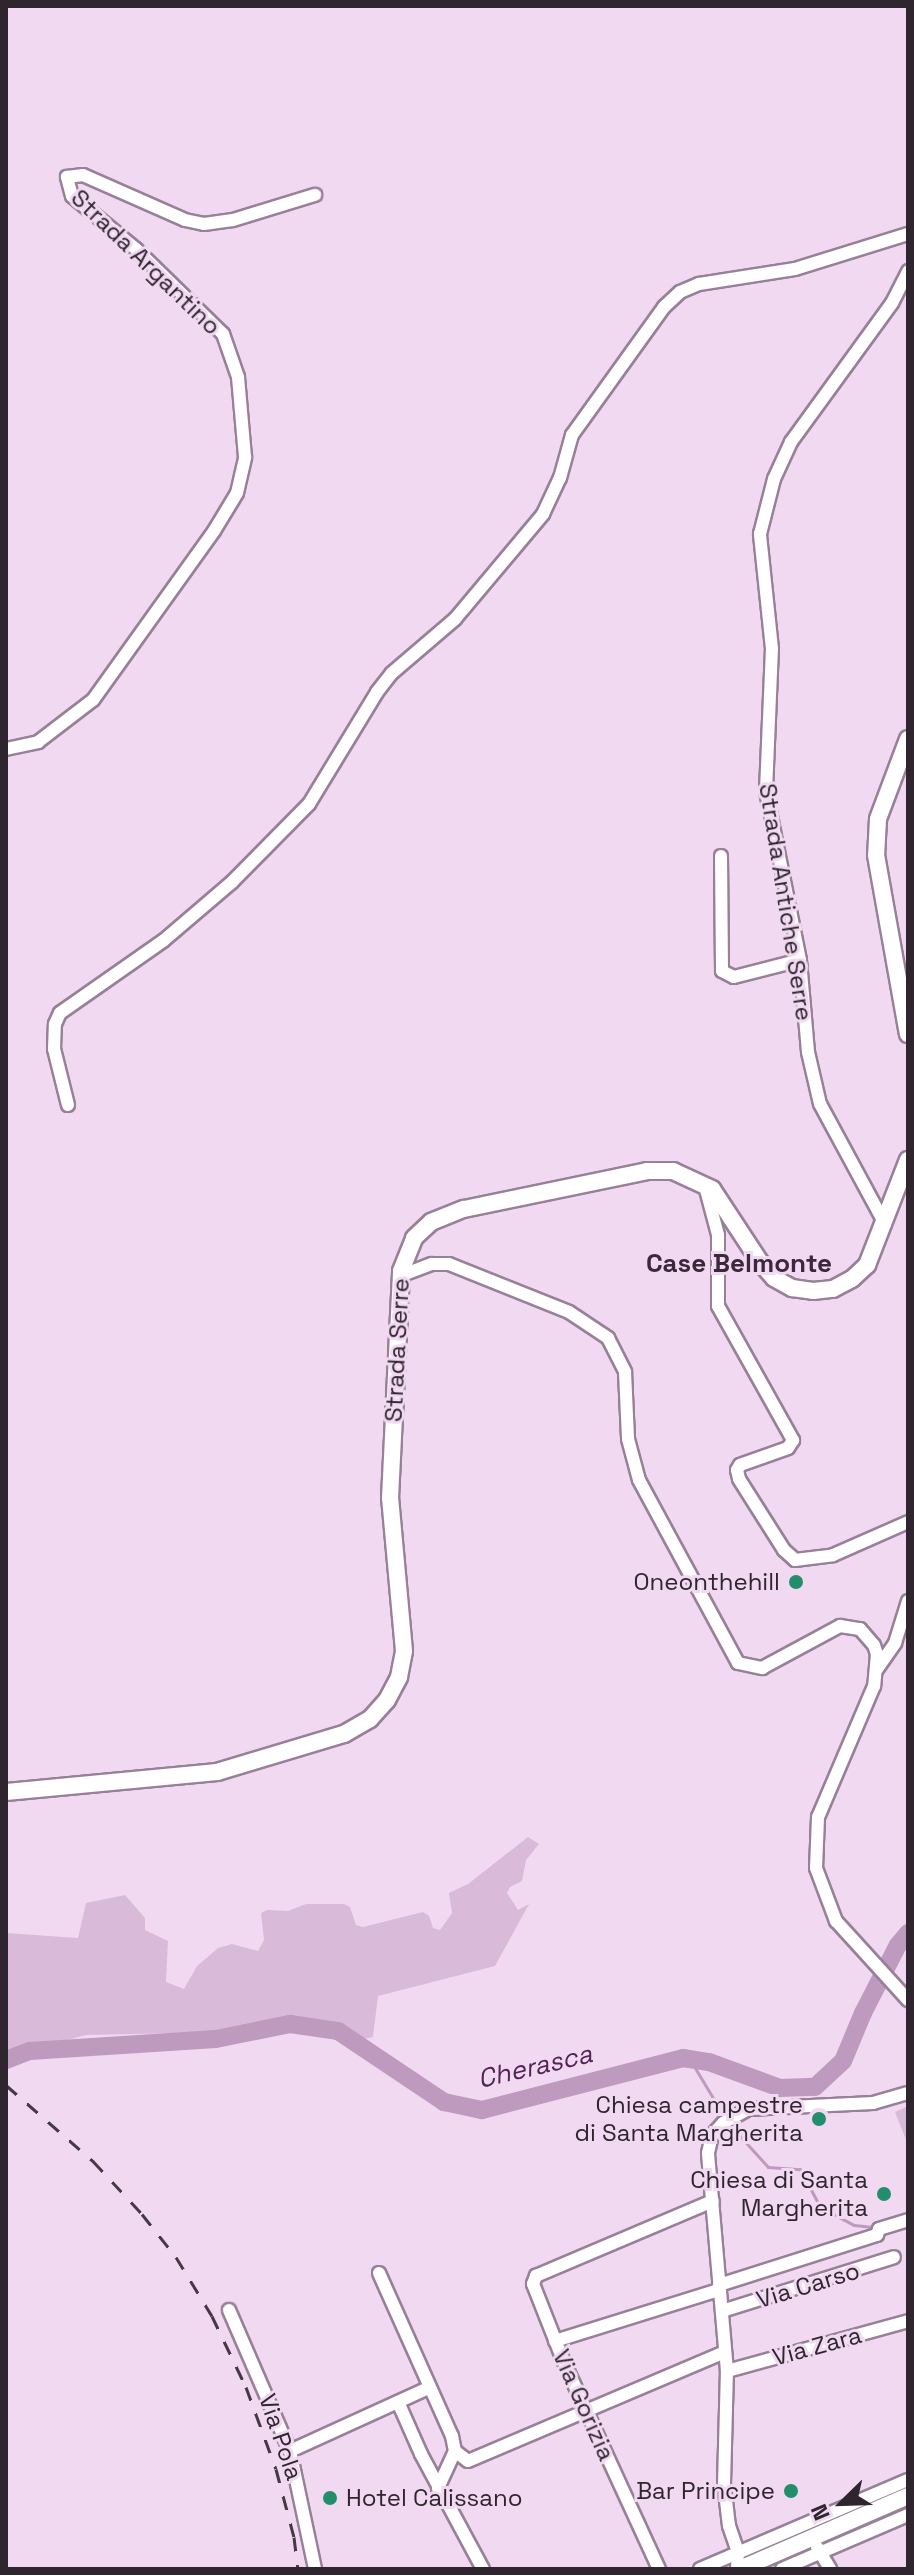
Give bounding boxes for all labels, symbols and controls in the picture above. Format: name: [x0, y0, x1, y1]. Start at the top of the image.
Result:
street label: Strada Argantino: [65, 183, 227, 341]
street label: Strada Antiche Serre: [753, 781, 819, 1023]
district label: Case Belmonte: [646, 1248, 832, 1280]
street label: Strada Serre: [379, 1277, 415, 1423]
place label: Oneonthehill: [634, 1568, 780, 1596]
marker: Oneonthehill: [787, 1573, 805, 1591]
water label: Cherasca: [475, 2039, 595, 2095]
place label: Chiesa campestre di Santa Margherita: [574, 2091, 803, 2147]
marker: Chiesa campestre di Santa Margherita: [810, 2110, 828, 2128]
place label: Chiesa di Santa Margherita: [690, 2166, 868, 2222]
marker: Chiesa di Santa Margherita: [875, 2185, 893, 2203]
street label: Via Carso: [753, 2256, 863, 2314]
street label: Via Zara: [769, 2320, 865, 2372]
street label: Via Gorizia: [547, 2345, 621, 2465]
street label: Via Pola: [253, 2390, 309, 2484]
north arrow: [802, 2463, 882, 2543]
place label: Bar Principe: [636, 2477, 775, 2505]
marker: Bar Principe: [782, 2482, 800, 2500]
place label: Hotel Calissano: [346, 2484, 522, 2512]
marker: Hotel Calissano: [321, 2489, 339, 2507]
text: N: [804, 2500, 836, 2525]

